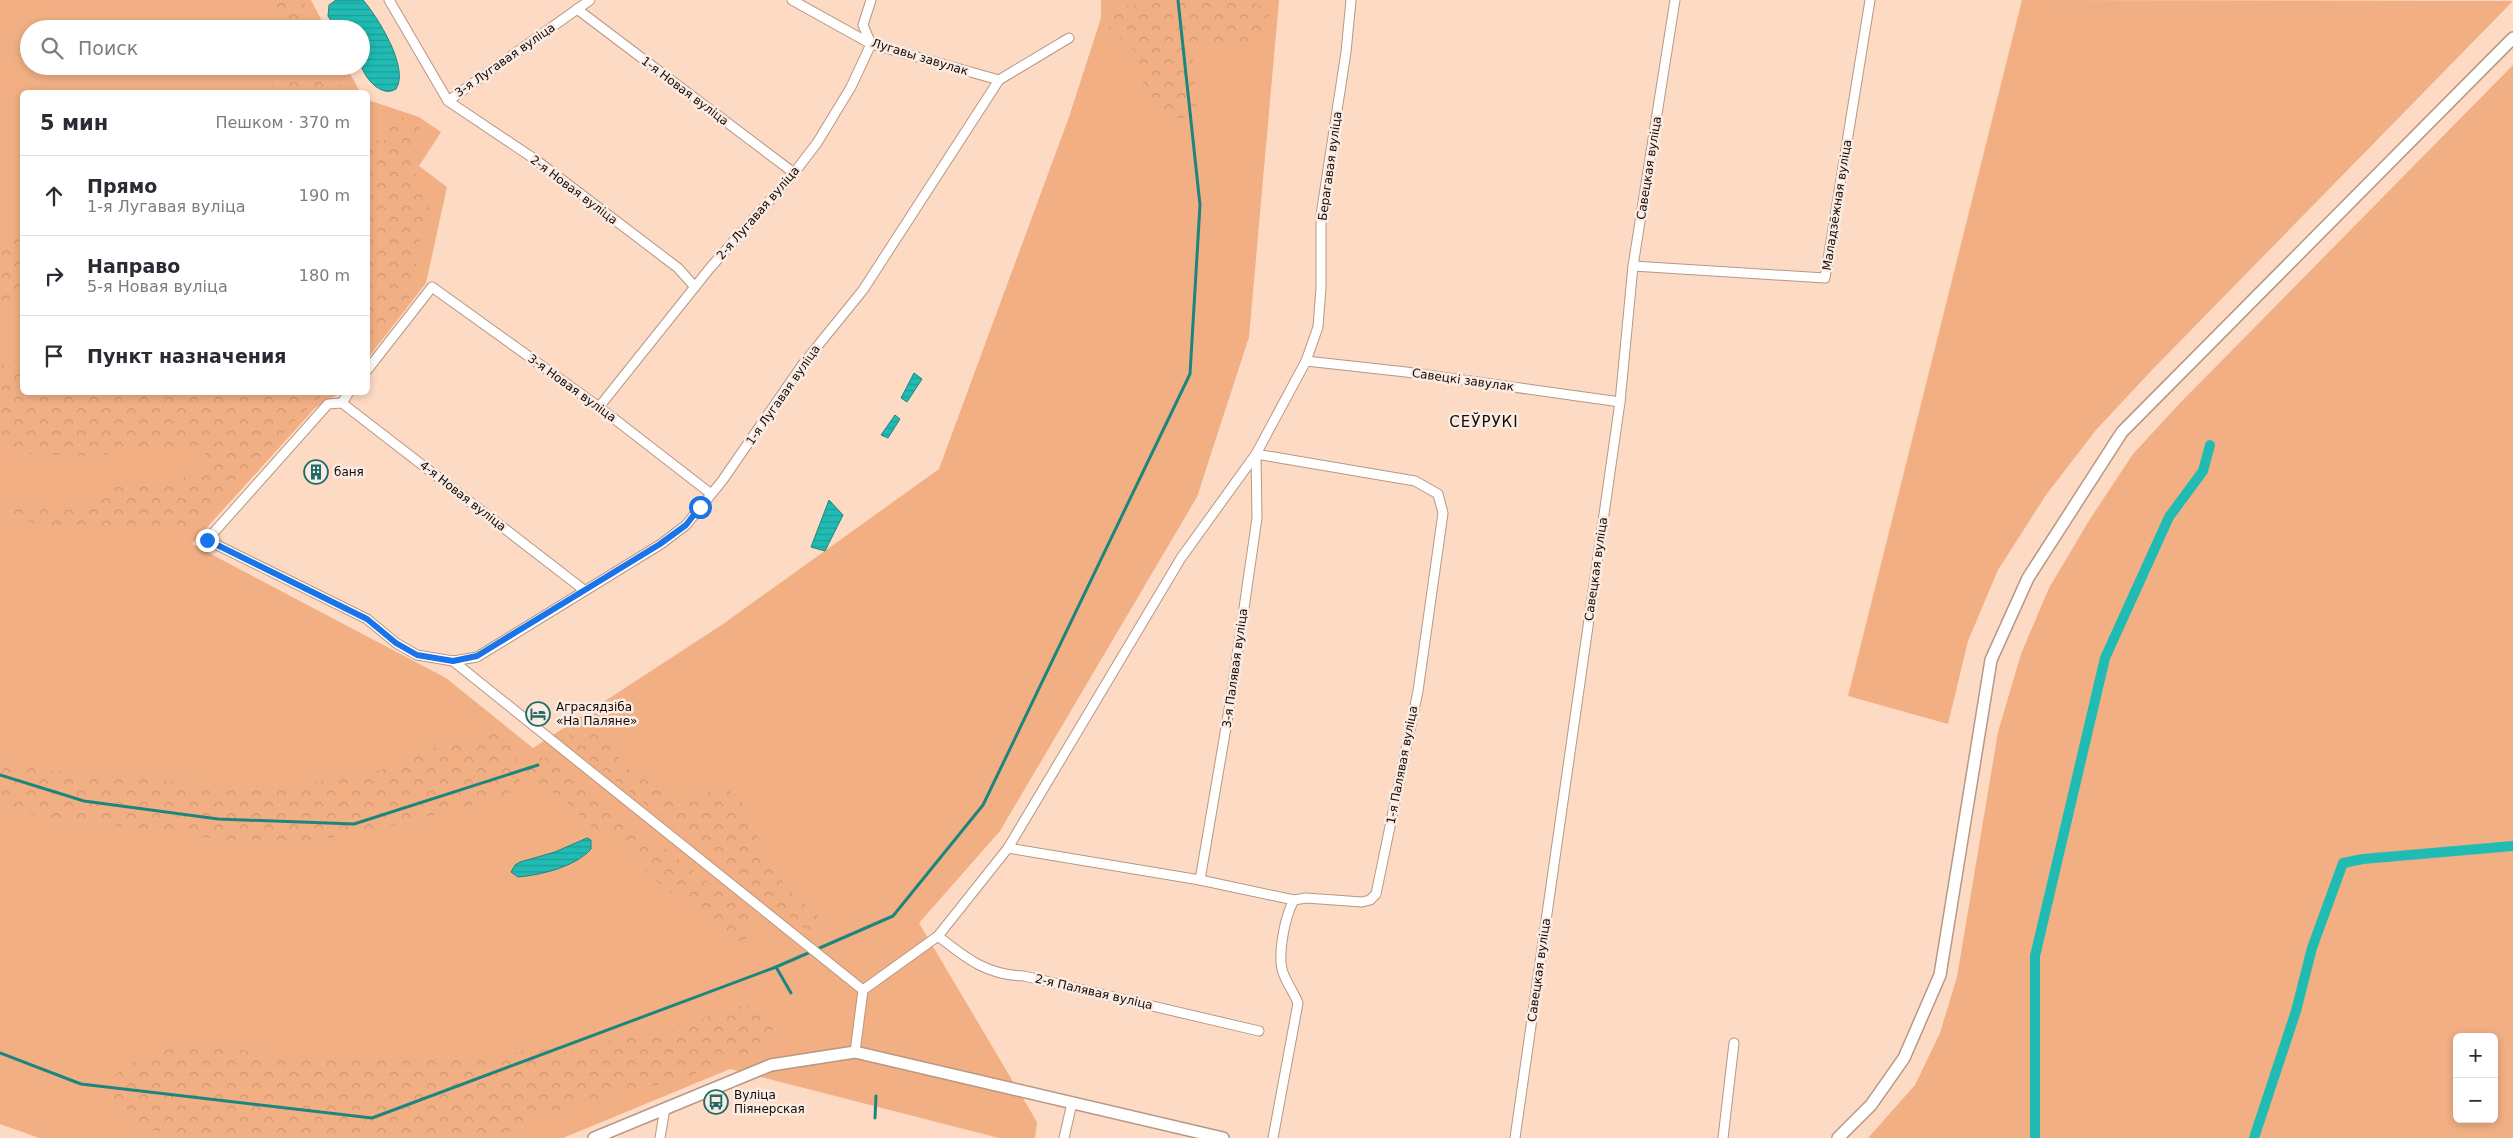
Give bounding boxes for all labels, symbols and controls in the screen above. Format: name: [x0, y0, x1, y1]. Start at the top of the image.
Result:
search box: [20, 20, 370, 75]
street label: 3-я Лугавая вуліца: [452, 20, 558, 100]
icon: search: [38, 34, 66, 62]
street label: Лугавы завулак: [870, 36, 970, 78]
text: Поиск: [78, 37, 138, 59]
street label: 1-я Новая вуліца: [639, 54, 731, 128]
street label: Берагавая вуліца: [1315, 110, 1345, 222]
text: 5 мин: [40, 111, 108, 135]
text: Пешком · 370 m: [215, 113, 350, 132]
street label: Савецкая вуліца: [1634, 115, 1664, 221]
street label: Маладзёжная вуліца: [1820, 138, 1854, 272]
street label: 2-я Новая вуліца: [528, 153, 620, 227]
street label: 2-я Лугавая вуліца: [714, 164, 802, 262]
text: Прямо: [87, 175, 157, 197]
icon: ahead: [40, 182, 68, 210]
text: 190 m: [299, 186, 350, 205]
text: 1-я Лугавая вуліца: [87, 197, 246, 216]
text: Направо: [87, 255, 180, 277]
icon: right: [40, 262, 68, 290]
text: 180 m: [299, 266, 350, 285]
text: 5-я Новая вуліца: [87, 277, 228, 296]
icon: arrive: [40, 342, 68, 370]
street label: 1-я Лугавая вуліца: [743, 342, 823, 448]
text: Пункт назначения: [87, 345, 286, 367]
street label: 3-я Новая вуліца: [525, 351, 619, 425]
street label: Савецкі завулак: [1411, 366, 1515, 394]
district label: СЕЎРУКІ: [1449, 412, 1519, 431]
street label: 4-я Новая вуліца: [417, 458, 509, 534]
building icon: баня: [303, 459, 329, 485]
place label: баня: [334, 465, 364, 479]
route start: [689, 496, 712, 519]
street label: Савецкая вуліца: [1582, 516, 1610, 622]
route end: [196, 529, 219, 552]
street label: 3-я Палявая вуліца: [1220, 607, 1250, 729]
place label: Аграсядзіба «На Паляне»: [556, 700, 637, 728]
hotel icon: Аграсядзіба «На Паляне»: [525, 701, 551, 727]
street label: 1-я Палявая вуліца: [1384, 705, 1420, 825]
street label: Савецкая вуліца: [1525, 917, 1553, 1023]
street label: 2-я Палявая вуліца: [1034, 972, 1154, 1012]
map controls: [2453, 1033, 2498, 1123]
button: +: [2453, 1033, 2498, 1078]
button: −: [2453, 1078, 2498, 1123]
place label: Вуліца Піянерская: [734, 1088, 805, 1116]
bus stop icon: Вуліца Піянерская: [703, 1089, 729, 1115]

